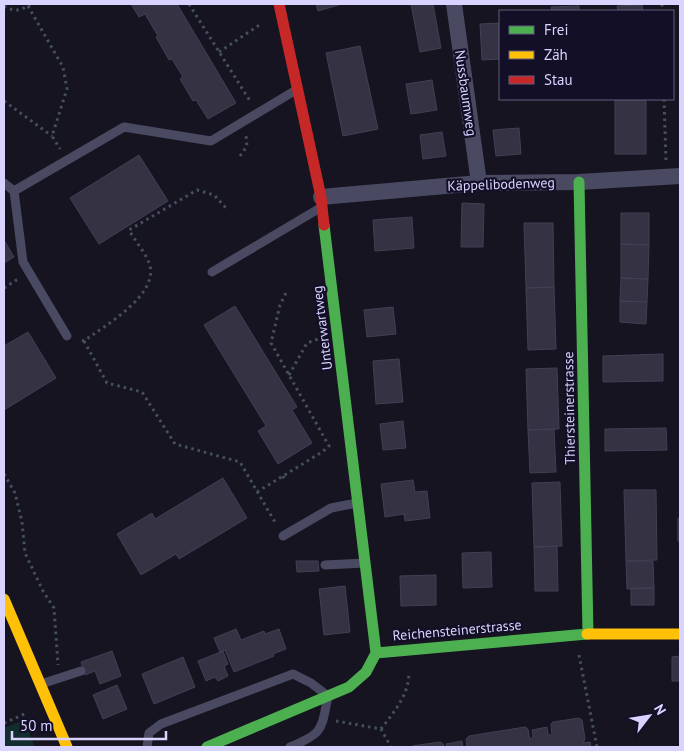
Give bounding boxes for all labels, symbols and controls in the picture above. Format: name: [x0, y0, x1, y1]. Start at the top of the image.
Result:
legend: [499, 10, 674, 100]
text: Frei: [544, 20, 569, 39]
text: Zäh: [544, 45, 568, 64]
street label: Nussbaumweg: [451, 49, 481, 137]
text: Stau: [544, 70, 573, 89]
street label: Käppelibodenweg: [447, 173, 555, 195]
street label: Unterwartweg: [308, 285, 336, 371]
street label: Thiersteinerstrasse: [559, 351, 579, 465]
street label: Reichensteinerstrasse: [392, 615, 522, 645]
north arrow: [624, 691, 674, 741]
text: N: [650, 701, 670, 718]
scale bar: [12, 708, 166, 740]
text: 50 m: [20, 716, 53, 735]

